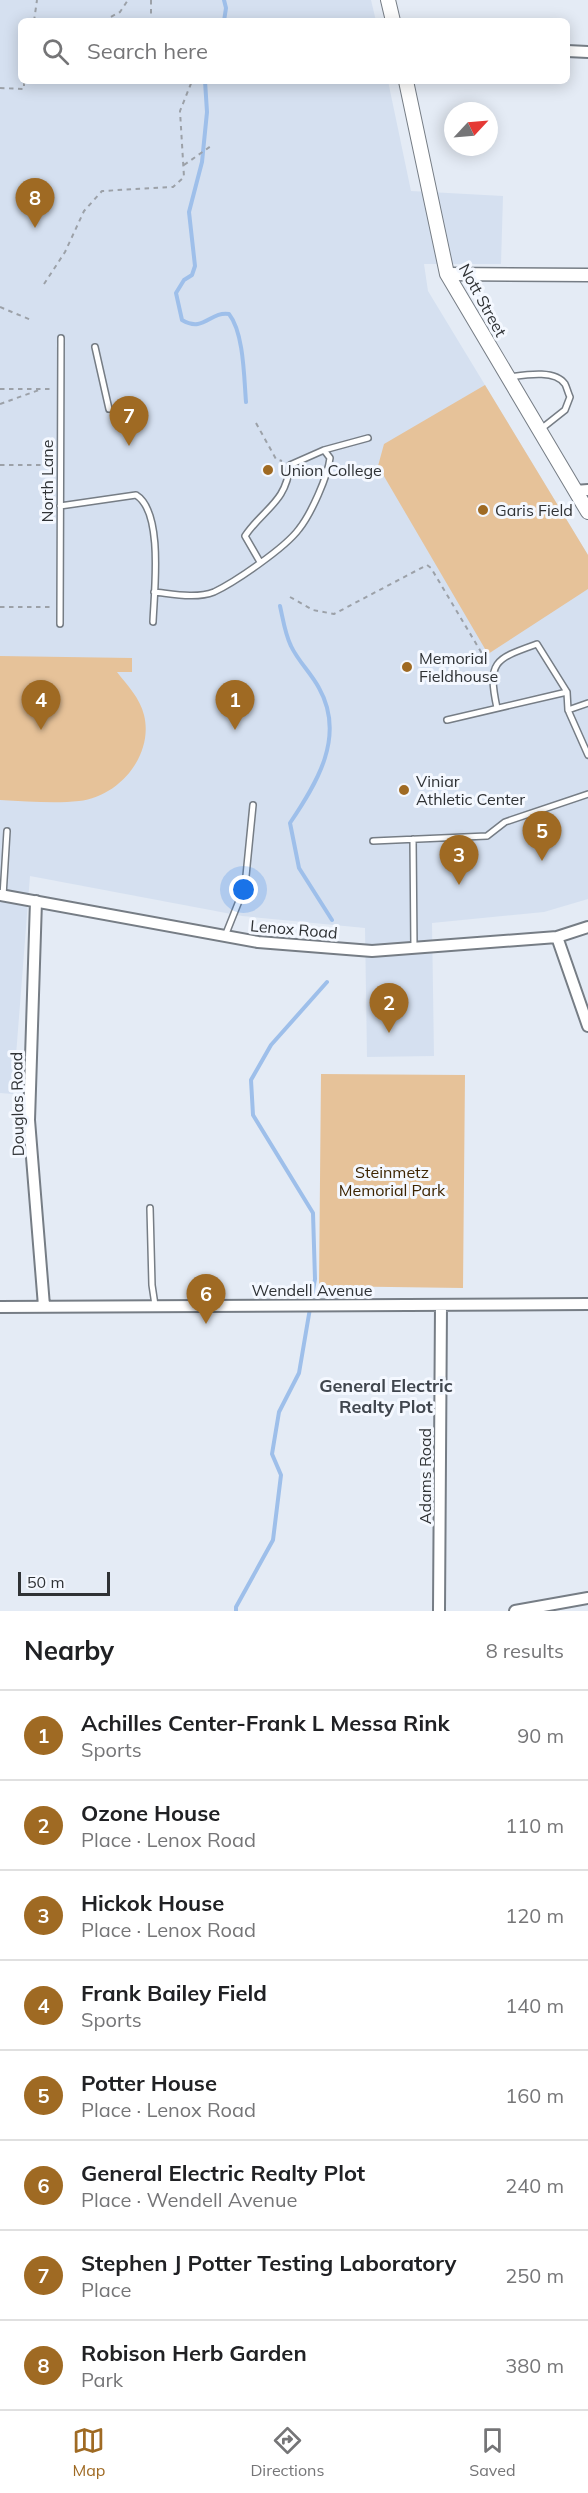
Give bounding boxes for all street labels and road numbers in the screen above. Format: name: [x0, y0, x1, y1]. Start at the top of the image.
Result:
street label: Nott Street: [455, 260, 511, 340]
street label: North Lane: [37, 440, 57, 522]
street label: Lenox Road: [249, 915, 339, 943]
street label: Douglas Road: [6, 1051, 28, 1157]
street label: Wendell Avenue: [252, 1280, 372, 1300]
street label: Adams Road: [415, 1428, 435, 1524]

